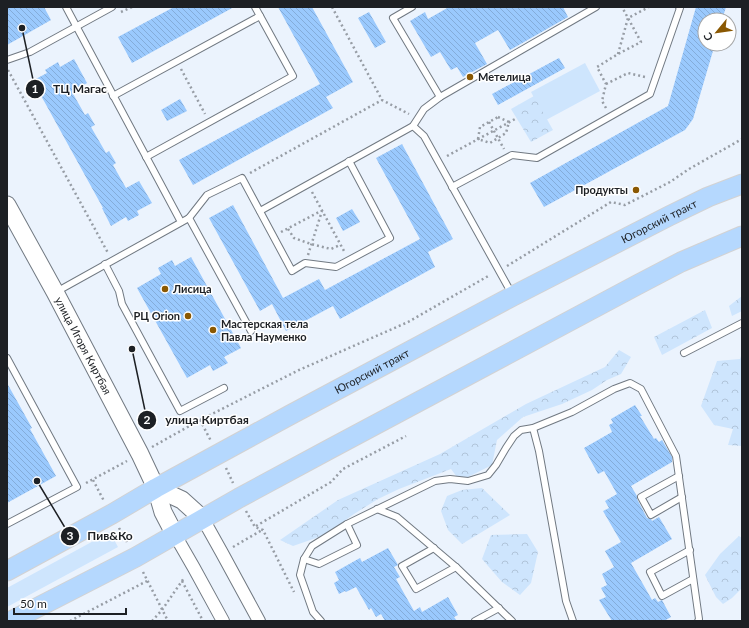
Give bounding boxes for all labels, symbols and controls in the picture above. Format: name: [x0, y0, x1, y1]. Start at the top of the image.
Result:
north arrow: [697, 12, 737, 52]
text: С: [700, 30, 715, 43]
place label: Метелица: [478, 70, 531, 83]
marker: Метелица: [465, 72, 475, 82]
callout: ТЦ Магас: [25, 77, 115, 101]
text: 1: [32, 81, 39, 96]
text: ТЦ Магас: [53, 81, 107, 96]
place label: Продукты: [575, 183, 628, 196]
marker: Продукты: [631, 185, 641, 195]
street label: Югорский тракт: [619, 196, 699, 245]
place label: Лисица: [172, 282, 212, 295]
marker: Лисица: [160, 284, 170, 294]
street label: улица Игоря Киртбая: [53, 294, 115, 397]
place label: РЦ Orion: [134, 309, 180, 322]
marker: РЦ Orion: [183, 311, 193, 321]
place label: Мастерская тела Павла Науменко: [221, 317, 308, 343]
marker: Мастерская тела Павла Науменко: [208, 325, 218, 335]
street label: Югорский тракт: [332, 345, 412, 396]
callout: улица Киртбая: [137, 408, 257, 432]
text: 2: [144, 412, 151, 427]
text: улица Киртбая: [165, 412, 249, 427]
callout: Пив&Ко: [60, 524, 141, 548]
text: 3: [67, 528, 74, 543]
text: Пив&Ко: [87, 528, 133, 543]
scale bar: [14, 590, 126, 616]
text: 50 m: [20, 596, 47, 611]

